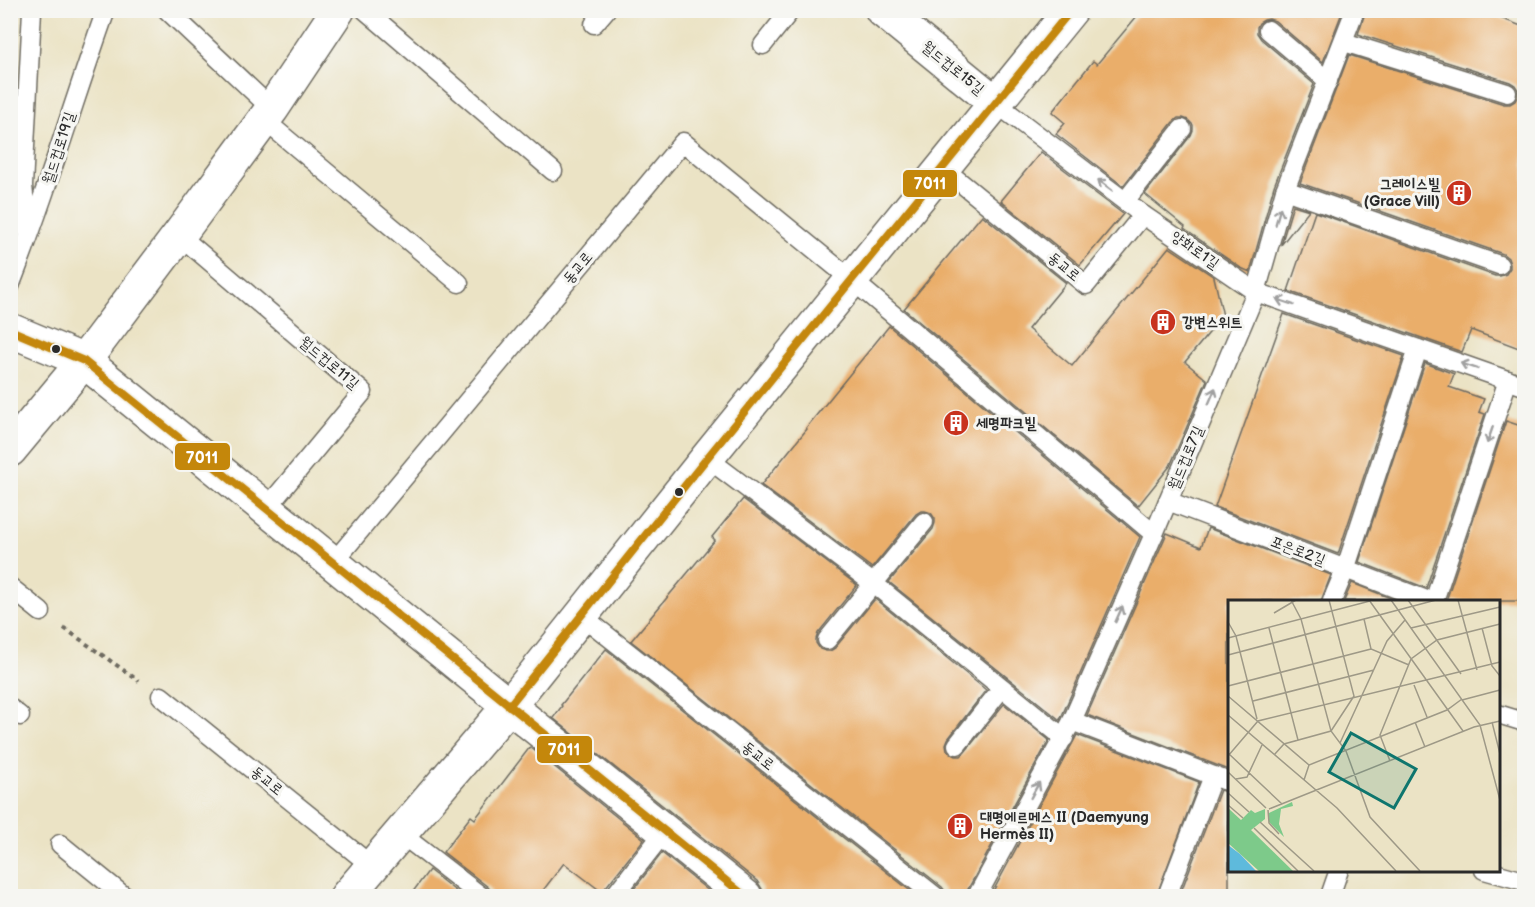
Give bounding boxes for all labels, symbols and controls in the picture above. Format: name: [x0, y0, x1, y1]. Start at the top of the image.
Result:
street label: 월드컵로15길: [918, 37, 988, 99]
street label: 월드컵로19길: [38, 109, 80, 187]
line badge: 7011: [902, 169, 958, 198]
text: 7011: [914, 175, 946, 194]
place label: 그레이스빌 (Grace Vill): [1364, 175, 1441, 211]
building icon: 그레이스빌 (Grace Vill): [1444, 178, 1474, 208]
one-way arrow: [1098, 179, 1114, 191]
one-way arrow: [1272, 207, 1284, 226]
street label: 양화로1길: [1167, 227, 1223, 273]
street label: 동교로: [559, 248, 597, 288]
street label: 동교로: [1044, 248, 1084, 286]
one-way arrow: [1276, 296, 1295, 307]
building icon: 강변스위트: [1148, 307, 1178, 337]
place label: 강변스위트: [1182, 313, 1242, 332]
street label: 월드컵로11길: [295, 333, 363, 393]
unlabelled marker: [50, 343, 62, 355]
one-way arrow: [1460, 360, 1479, 371]
one-way arrow: [1207, 388, 1218, 406]
building icon: 세명파크빌: [941, 408, 971, 438]
place label: 세명파크빌: [976, 414, 1037, 433]
street label: 월드컵로7길: [1164, 423, 1208, 493]
one-way arrow: [1483, 426, 1494, 444]
line badge: 7011: [174, 442, 231, 471]
text: 7011: [186, 449, 218, 468]
unlabelled marker: [673, 486, 685, 498]
street label: 포은로2길: [1268, 532, 1328, 570]
inset map: [1228, 600, 1499, 871]
one-way arrow: [1114, 606, 1125, 624]
line badge: 7011: [536, 735, 593, 764]
street label: 동교로: [738, 737, 778, 775]
text: 7011: [548, 741, 580, 760]
street label: 동교로: [247, 762, 287, 800]
one-way arrow: [1029, 782, 1041, 799]
place label: 대명에르메스 II (Daemyung Hermès II): [980, 808, 1149, 844]
building icon: 대명에르메스 II (Daemyung Hermès II): [945, 811, 975, 841]

